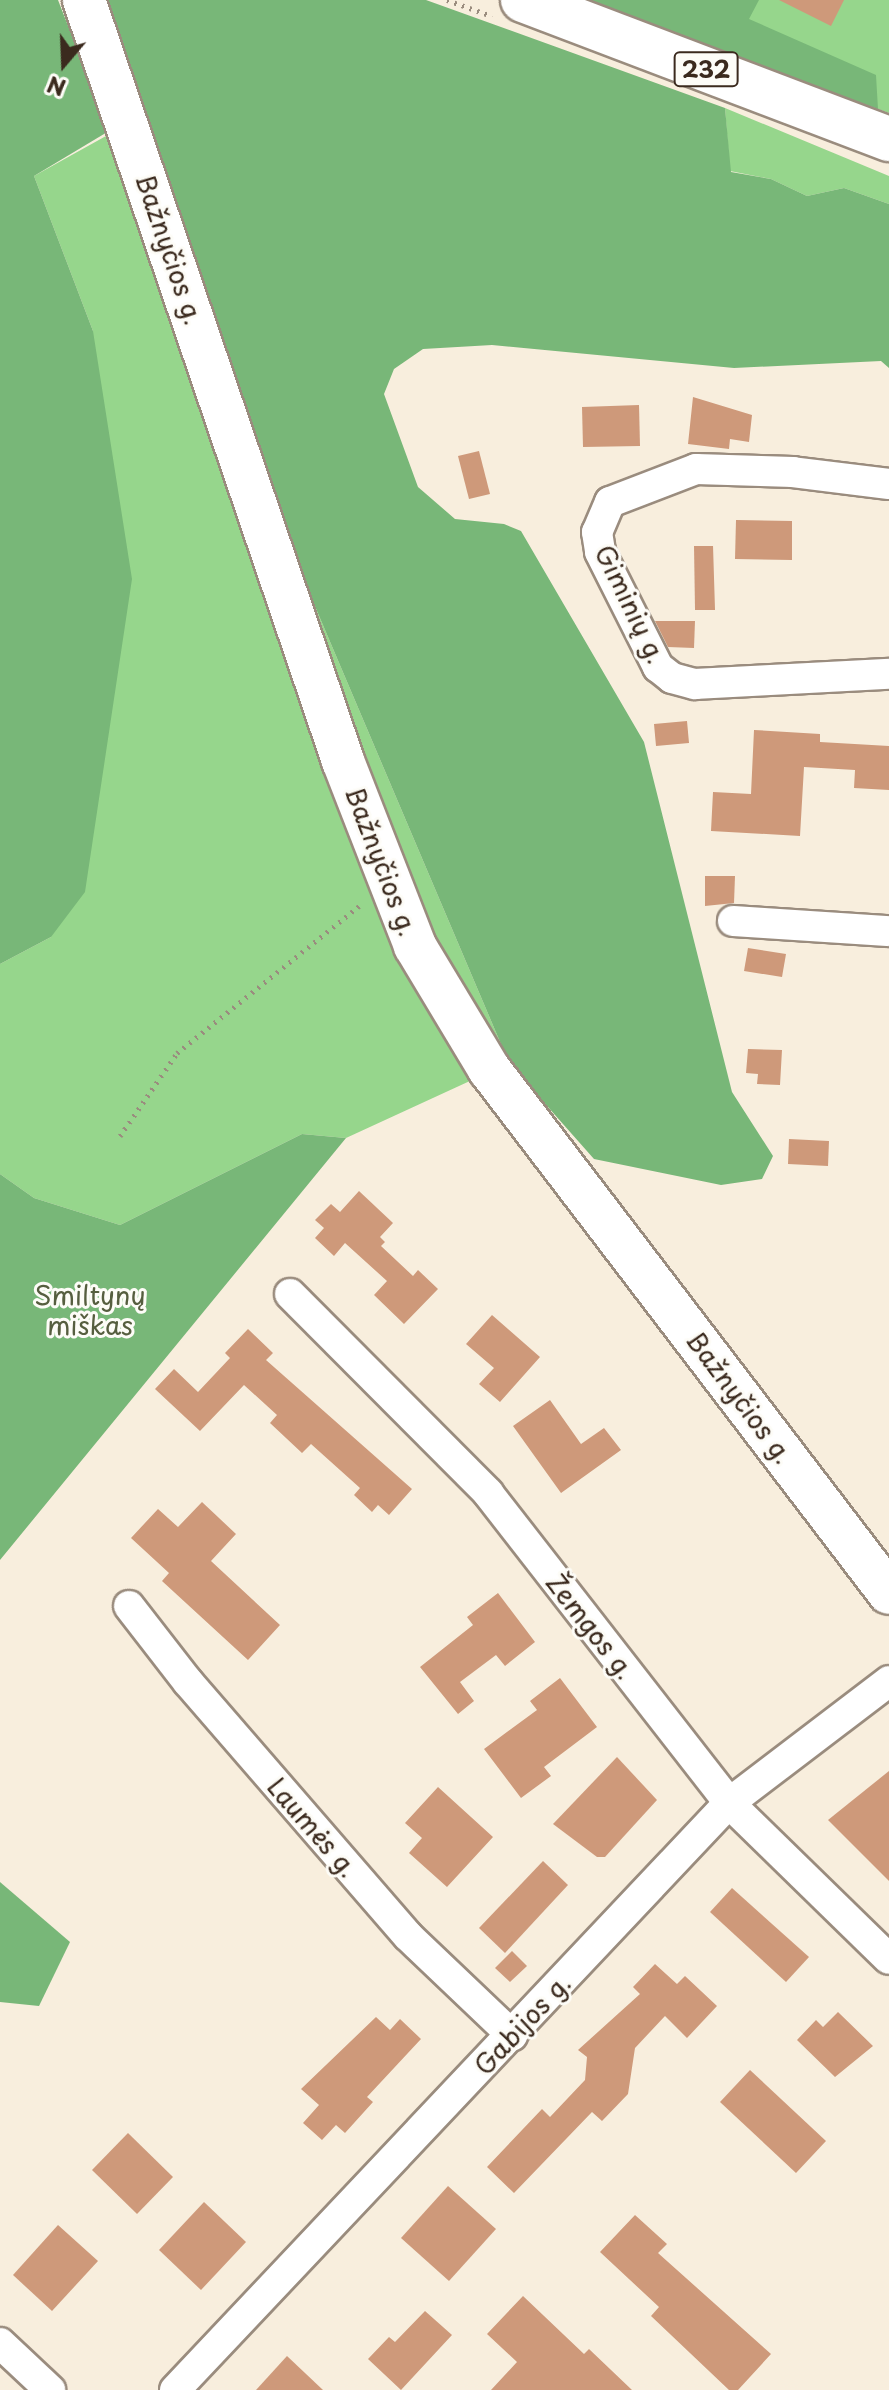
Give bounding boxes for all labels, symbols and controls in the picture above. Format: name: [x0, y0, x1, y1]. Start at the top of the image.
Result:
north arrow: [24, 24, 104, 104]
road number: 232: [672, 49, 740, 89]
text: N: [42, 69, 70, 106]
street label: Bažnyčios g.: [130, 170, 210, 328]
street label: Giminių g.: [589, 540, 673, 668]
street label: Bažnyčios g.: [339, 782, 425, 940]
park label: Smiltynų miškas: [34, 1279, 146, 1340]
street label: Bažnyčios g.: [680, 1325, 800, 1469]
street label: Žemgos g.: [540, 1567, 642, 1685]
street label: Laumės g.: [261, 1771, 365, 1883]
street label: Gabijos g.: [468, 1968, 576, 2080]

